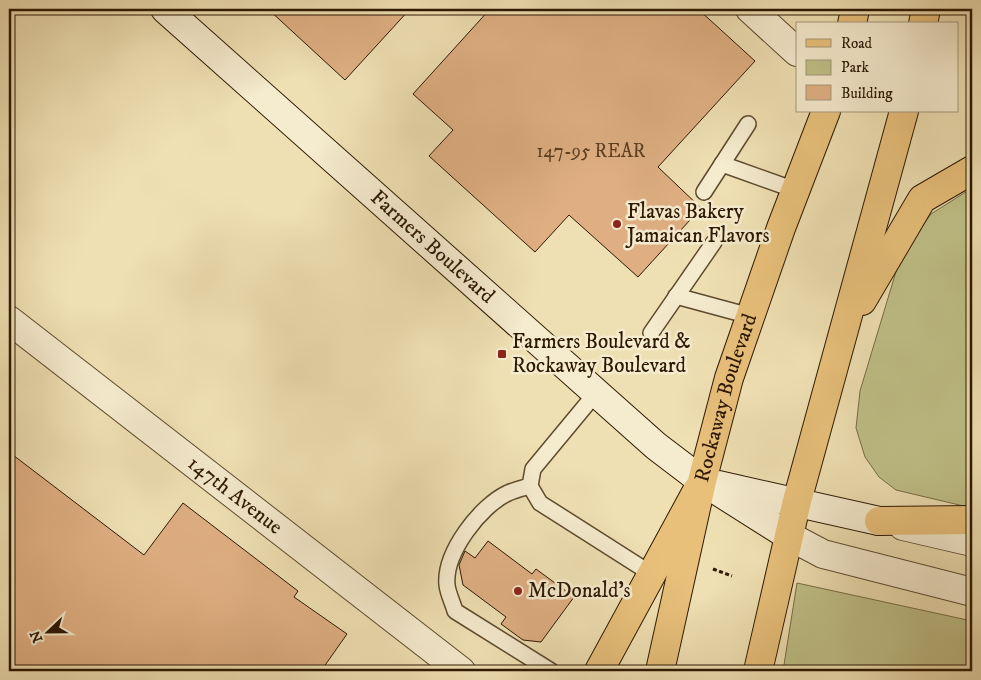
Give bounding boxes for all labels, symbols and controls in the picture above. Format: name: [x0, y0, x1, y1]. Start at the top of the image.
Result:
legend: [796, 22, 958, 112]
text: Road: [841, 34, 873, 53]
text: Park: [841, 58, 870, 77]
text: Building: [841, 84, 893, 103]
house number: 147-95 REAR: [537, 140, 646, 163]
street label: Farmers Boulevard: [365, 185, 500, 310]
place label: Flavas Bakery Jamaican Flavors: [625, 199, 770, 249]
marker: Flavas Bakery Jamaican Flavors: [611, 218, 623, 230]
street label: Rockaway Boulevard: [689, 310, 763, 485]
place label: Farmers Boulevard & Rockaway Boulevard: [512, 329, 690, 379]
marker: Farmers Boulevard & Rockaway Boulevard: [496, 348, 508, 360]
street label: 147th Avenue: [182, 450, 288, 541]
place label: McDonald's: [528, 578, 631, 604]
marker: McDonald's: [512, 585, 524, 597]
north arrow: [22, 608, 72, 658]
text: N: [26, 627, 47, 645]

